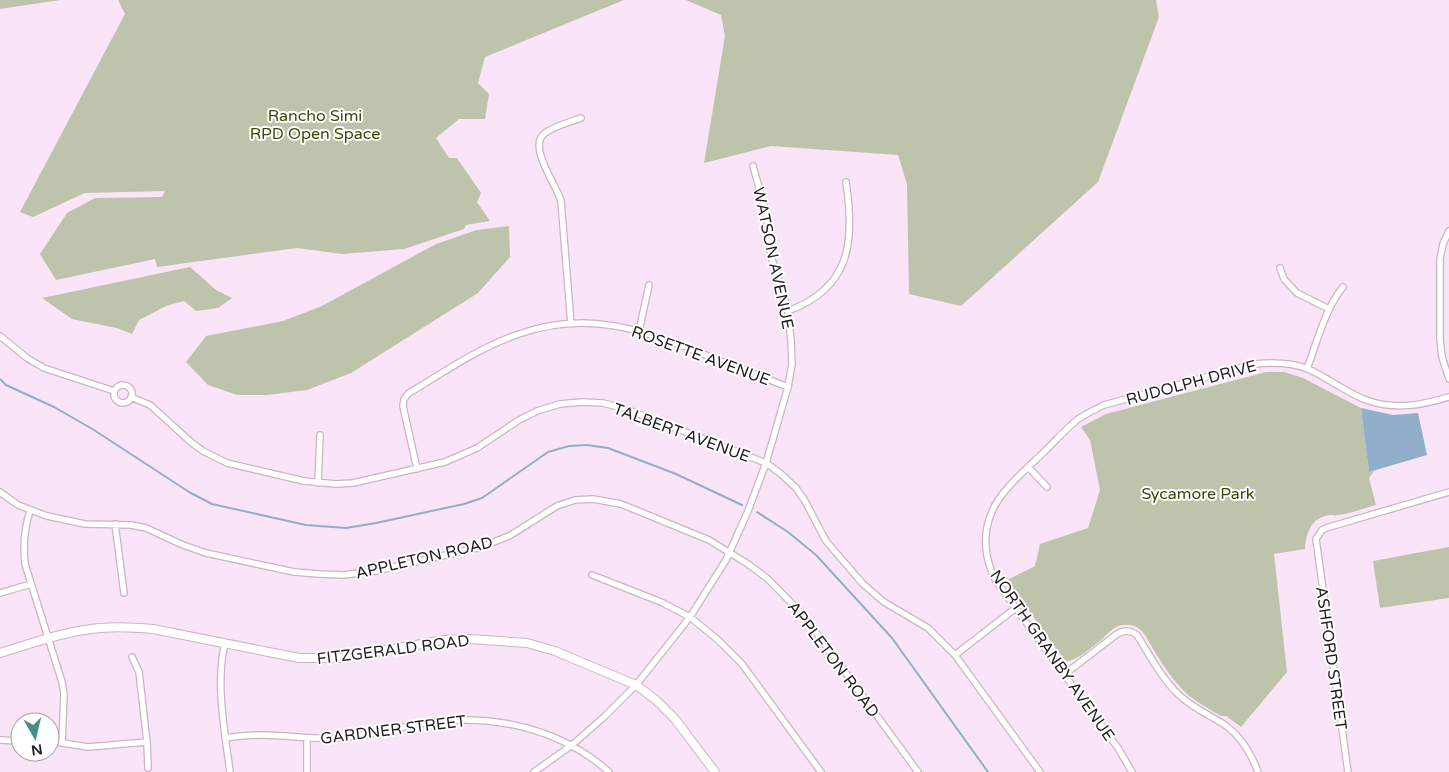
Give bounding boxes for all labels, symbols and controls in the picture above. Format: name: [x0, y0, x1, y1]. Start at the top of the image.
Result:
park label: Rancho Simi RPD Open Space: [250, 106, 380, 144]
street label: WATSON AVENUE: [748, 185, 798, 331]
street label: ROSETTE AVENUE: [629, 322, 773, 390]
street label: RUDOLPH DRIVE: [1124, 356, 1259, 410]
street label: TALBERT AVENUE: [610, 399, 753, 467]
park label: Sycamore Park: [1141, 484, 1255, 504]
street label: APPLETON ROAD: [354, 532, 495, 584]
street label: NORTH GRANBY AVENUE: [985, 566, 1119, 745]
street label: ASHFORD STREET: [1311, 585, 1351, 731]
street label: APPLETON ROAD: [783, 598, 883, 722]
street label: FITZGERALD ROAD: [316, 631, 470, 669]
street label: GARDNER STREET: [319, 711, 467, 749]
north arrow: [10, 712, 60, 762]
text: N: [30, 740, 43, 759]

